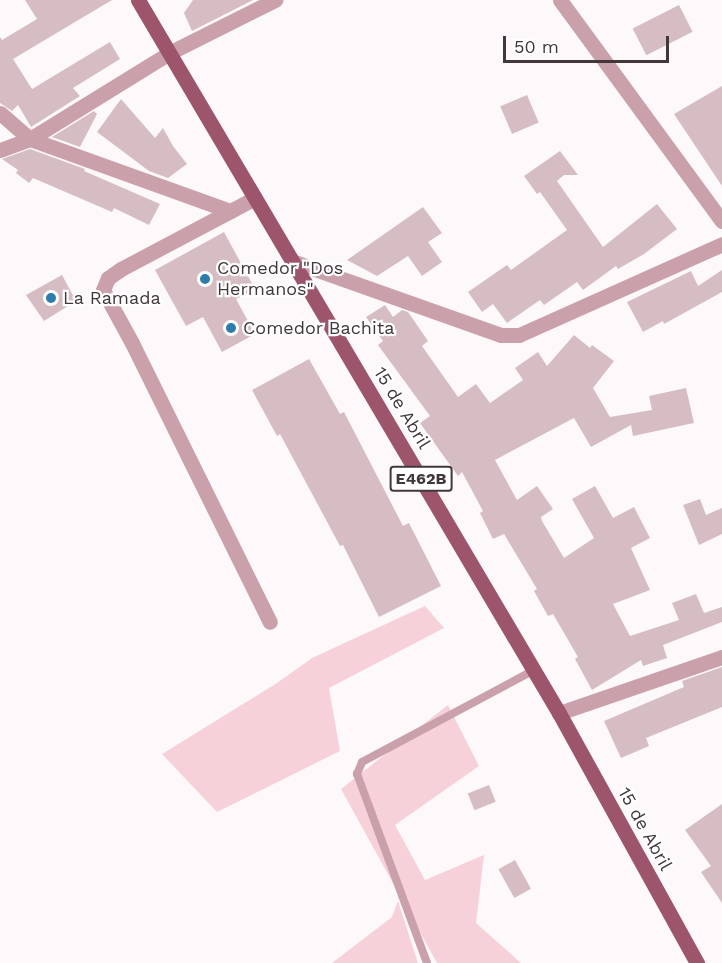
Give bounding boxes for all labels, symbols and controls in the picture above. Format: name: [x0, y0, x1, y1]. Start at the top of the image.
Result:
scale bar: [506, 24, 672, 62]
text: 50 m: [514, 36, 559, 57]
place label: Comedor "Dos Hermanos": [217, 258, 344, 300]
marker: Comedor "Dos Hermanos": [198, 272, 212, 286]
place label: La Ramada: [63, 287, 161, 309]
marker: La Ramada: [44, 291, 58, 305]
place label: Comedor Bachita: [243, 317, 395, 339]
marker: Comedor Bachita: [224, 321, 238, 335]
street label: 15 de Abril: [369, 363, 435, 453]
road number: E462B: [390, 466, 452, 492]
street label: 15 de Abril: [613, 783, 677, 875]

